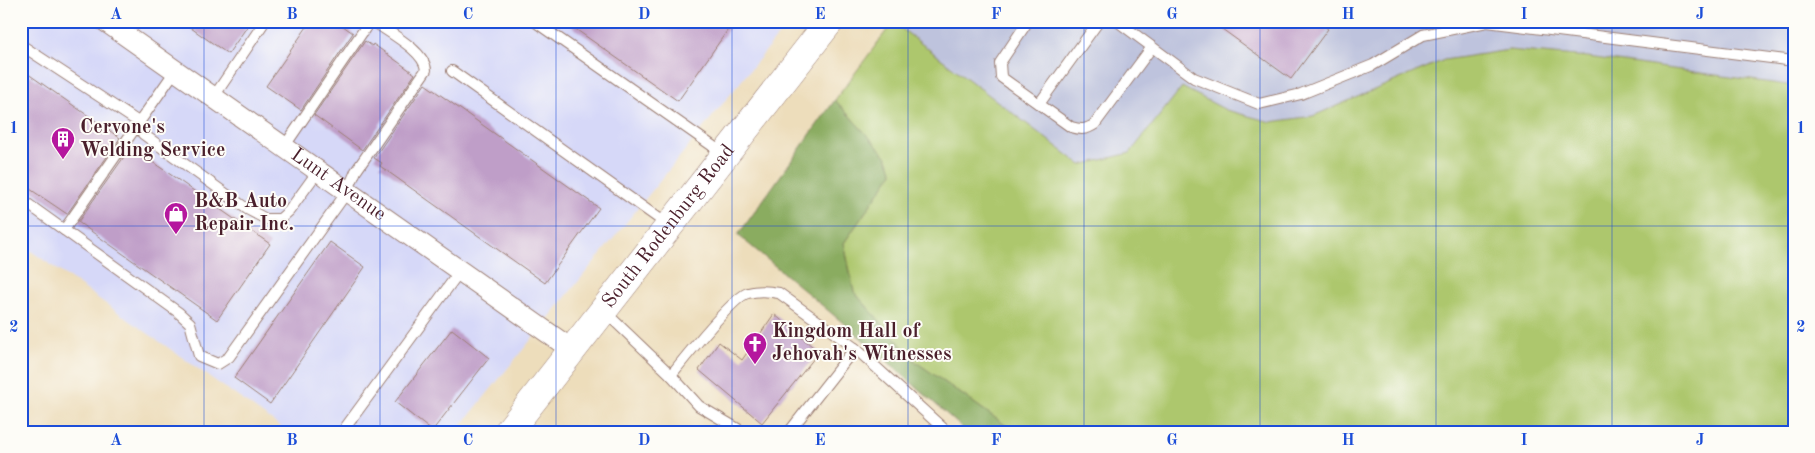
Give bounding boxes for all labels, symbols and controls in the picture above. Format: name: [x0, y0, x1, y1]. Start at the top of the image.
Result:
text: A: [110, 7, 122, 23]
text: B: [286, 7, 298, 23]
text: C: [463, 7, 473, 23]
text: D: [638, 7, 650, 23]
text: E: [814, 7, 826, 23]
text: F: [991, 7, 1002, 23]
text: G: [1166, 7, 1178, 23]
text: H: [1341, 7, 1355, 23]
text: I: [1520, 7, 1528, 23]
text: J: [1696, 7, 1705, 23]
place label: Cervone's Welding Service: [80, 118, 226, 161]
text: 1: [9, 121, 19, 137]
text: 1: [1796, 121, 1806, 137]
building icon: Cervone's Welding Service: [50, 126, 76, 160]
street label: South Rodenburg Road: [599, 141, 739, 312]
street label: Lunt Avenue: [287, 145, 389, 225]
place label: B&B Auto Repair Inc.: [194, 192, 294, 235]
shop icon: B&B Auto Repair Inc.: [163, 201, 189, 235]
text: 2: [9, 320, 19, 336]
text: 2: [1796, 320, 1806, 336]
place label: Kingdom Hall of Jehovah's Witnesses: [772, 322, 952, 365]
church icon: Kingdom Hall of Jehovah's Witnesses: [742, 331, 768, 365]
text: A: [110, 433, 122, 449]
text: B: [286, 433, 298, 449]
text: C: [463, 433, 473, 449]
text: D: [638, 433, 650, 449]
text: E: [814, 433, 826, 449]
text: F: [991, 433, 1002, 449]
text: G: [1166, 433, 1178, 449]
text: H: [1341, 433, 1355, 449]
text: I: [1520, 433, 1528, 449]
text: J: [1696, 433, 1705, 449]

